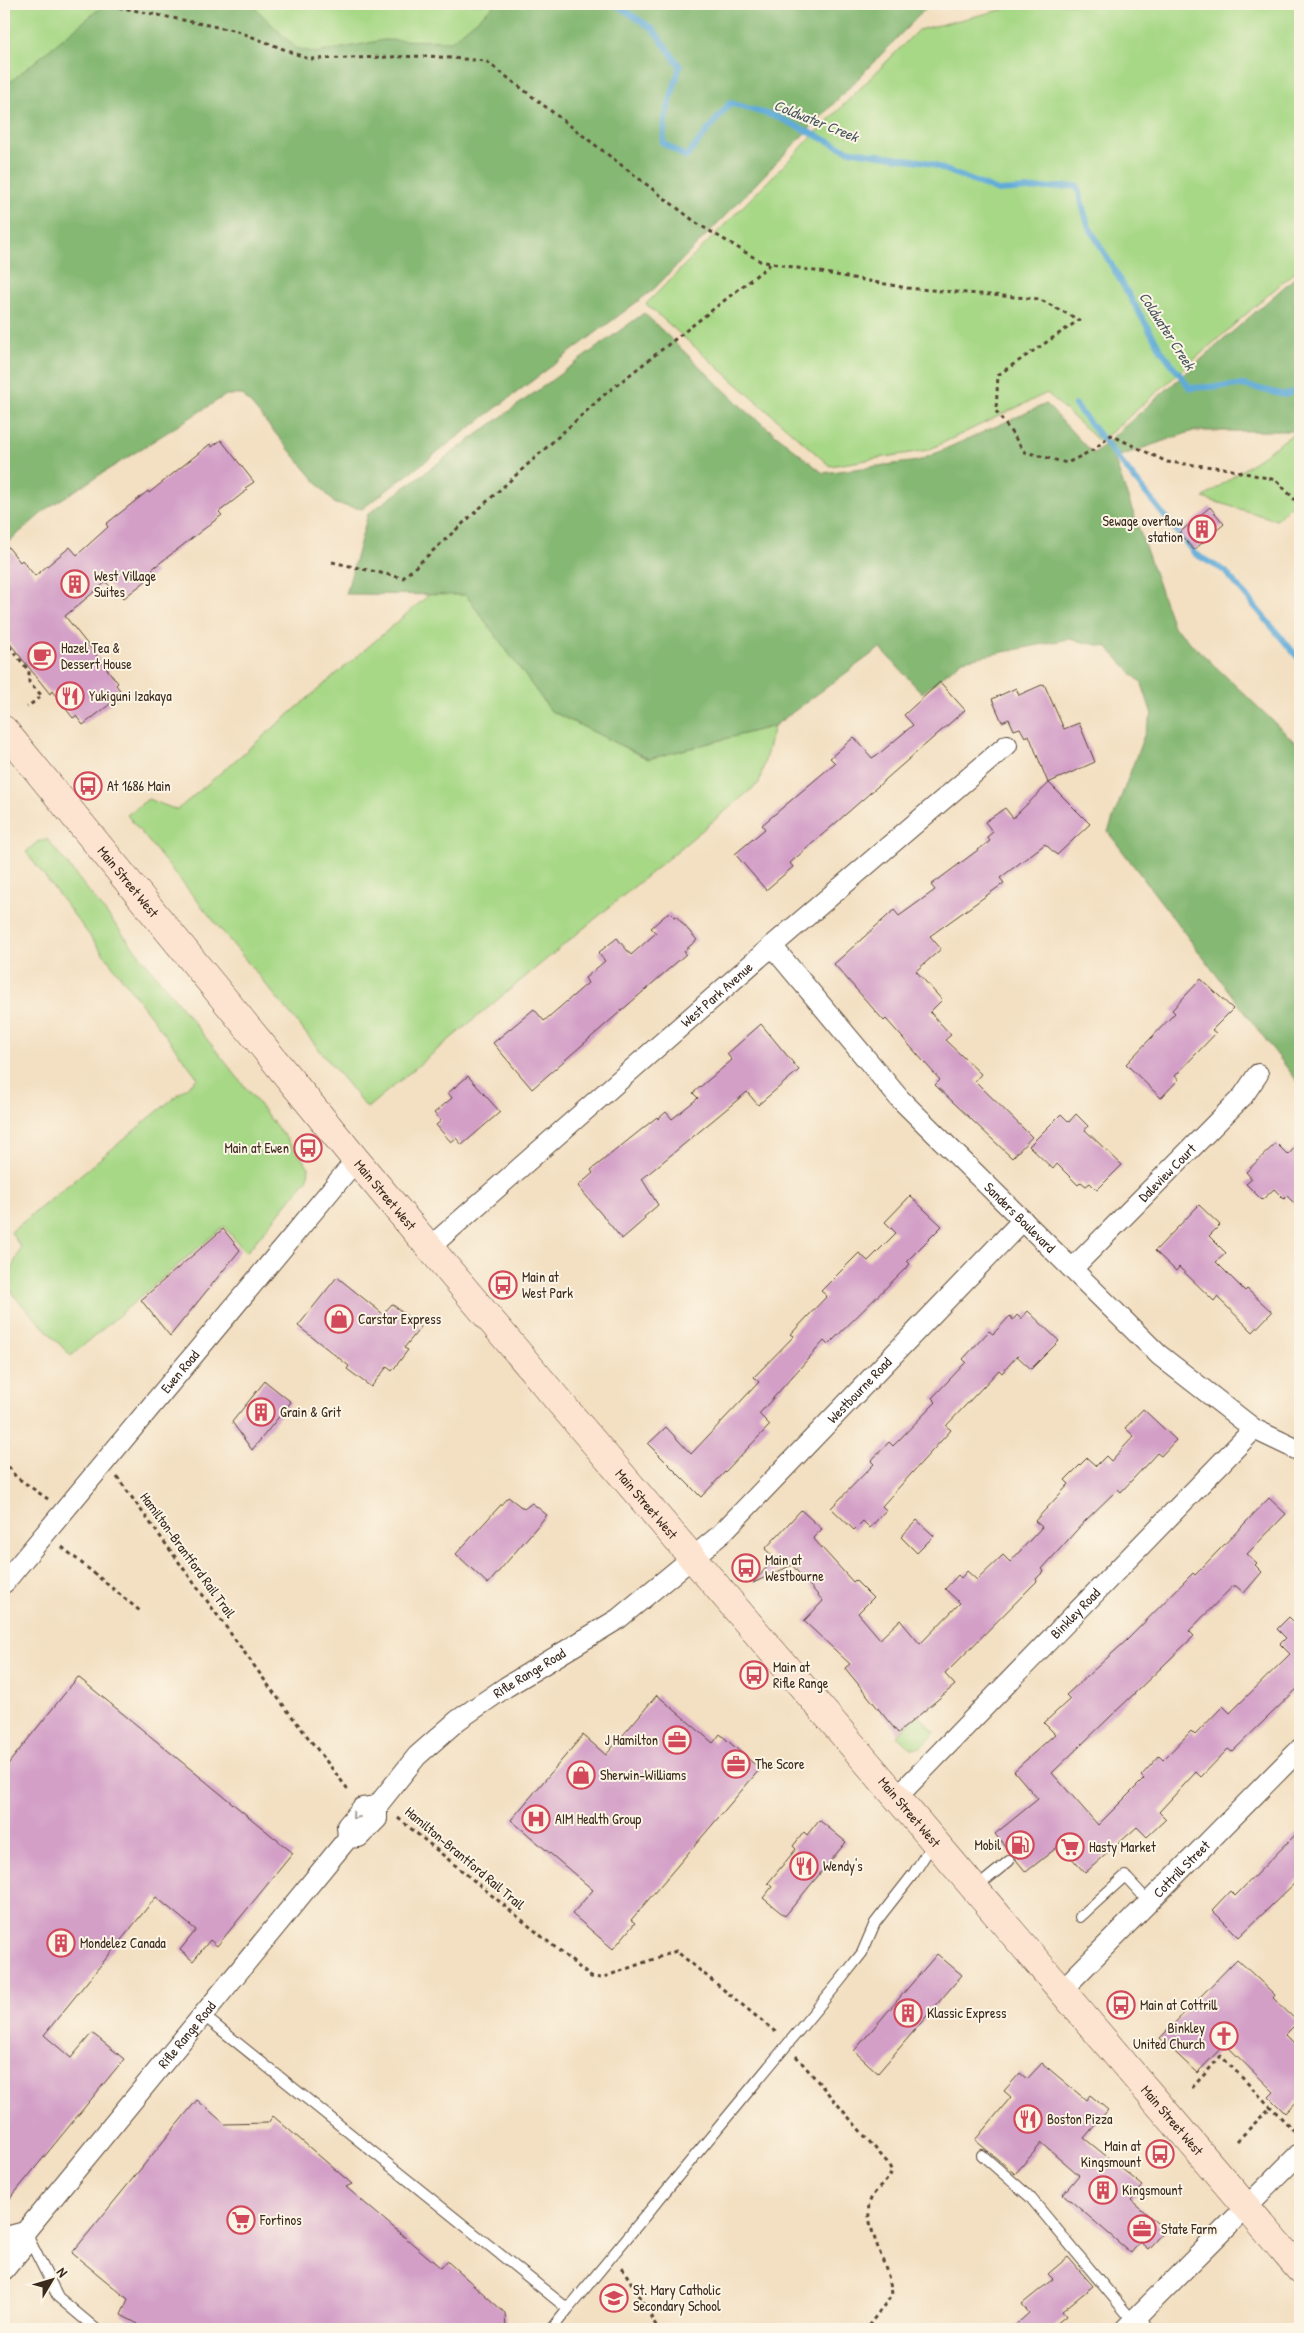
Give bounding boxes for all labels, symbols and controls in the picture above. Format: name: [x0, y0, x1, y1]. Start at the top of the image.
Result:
water label: Coldwater Creek: [771, 94, 863, 148]
water label: Coldwater Creek: [1134, 287, 1202, 375]
place label: Sewage overflow station: [1103, 511, 1184, 546]
building icon: Sewage overflow station: [1187, 514, 1217, 544]
place label: West Village Suites: [94, 566, 156, 601]
building icon: West Village Suites: [60, 569, 90, 599]
place label: Hazel Tea & Dessert House: [61, 638, 132, 673]
cafe icon: Hazel Tea & Dessert House: [27, 641, 57, 671]
restaurant icon: Yukiguni Izakaya: [55, 681, 85, 711]
place label: Yukiguni Izakaya: [89, 686, 172, 706]
bus stop icon: At 1686 Main: [73, 771, 103, 801]
place label: At 1686 Main: [107, 776, 171, 795]
street label: Main Street West: [94, 842, 164, 921]
street label: West Park Avenue: [676, 957, 757, 1031]
bus stop icon: Main at Ewen: [293, 1133, 323, 1163]
place label: Main at Ewen: [224, 1138, 289, 1157]
street label: Daleview Court: [1134, 1139, 1200, 1206]
street label: Main Street West: [350, 1155, 421, 1234]
street label: Sanders Boulevard: [980, 1178, 1060, 1257]
place label: Main at West Park: [522, 1267, 573, 1302]
bus stop icon: Main at West Park: [488, 1270, 518, 1300]
shop icon: Carstar Express: [324, 1304, 354, 1334]
place label: Carstar Express: [358, 1309, 441, 1329]
street label: Ewen Road: [156, 1345, 203, 1397]
street label: Westbourne Road: [823, 1352, 896, 1427]
building icon: Grain & Grit: [246, 1397, 276, 1427]
place label: Grain & Grit: [280, 1402, 341, 1421]
street label: Main Street West: [612, 1464, 682, 1543]
street label: Hamilton-Brantford Rail Trail: [136, 1488, 241, 1622]
place label: Main at Westbourne: [765, 1550, 824, 1585]
bus stop icon: Main at Westbourne: [731, 1553, 761, 1583]
street label: Binkley Road: [1046, 1583, 1104, 1642]
street label: Rifle Range Road: [489, 1643, 569, 1702]
place label: Main at Rifle Range: [773, 1657, 829, 1693]
bus stop icon: Main at Rifle Range: [739, 1660, 769, 1690]
office icon: J Hamilton: [662, 1725, 692, 1755]
place label: J Hamilton: [604, 1730, 658, 1749]
office icon: The Score: [721, 1749, 751, 1779]
place label: The Score: [755, 1754, 805, 1773]
shop icon: Sherwin-Williams: [566, 1760, 596, 1790]
place label: Sherwin-Williams: [600, 1765, 686, 1784]
street label: Main Street West: [874, 1773, 945, 1851]
street label: Hamilton-Brantford Rail Trail: [401, 1802, 529, 1914]
hospital icon: AIM Health Group: [521, 1804, 551, 1834]
place label: AIM Health Group: [555, 1809, 641, 1829]
one-way arrow: [352, 1810, 361, 1819]
fuel station icon: Mobil: [1005, 1830, 1035, 1860]
supermarket icon: Hasty Market: [1055, 1832, 1085, 1862]
place label: Mobil: [974, 1835, 1001, 1854]
street label: Cottrill Street: [1149, 1836, 1214, 1901]
place label: Hasty Market: [1089, 1837, 1156, 1857]
restaurant icon: Wendy's: [789, 1851, 819, 1881]
place label: Wendy's: [823, 1856, 863, 1876]
building icon: Mondelez Canada: [46, 1928, 76, 1958]
place label: Mondelez Canada: [80, 1933, 166, 1952]
bus stop icon: Main at Cottrill: [1106, 1990, 1136, 2020]
place label: Main at Cottrill: [1140, 1995, 1218, 2014]
street label: Rifle Range Road: [153, 1996, 220, 2072]
building icon: Klassic Express: [893, 1998, 923, 2028]
place label: Klassic Express: [927, 2003, 1006, 2023]
place label: Binkley United Church: [1133, 2018, 1205, 2053]
church icon: Binkley United Church: [1209, 2021, 1239, 2051]
street label: Main Street West: [1137, 2081, 1208, 2159]
restaurant icon: Boston Pizza: [1013, 2104, 1043, 2134]
place label: Boston Pizza: [1047, 2109, 1113, 2128]
place label: Main at Kingsmount: [1081, 2136, 1141, 2172]
bus stop icon: Main at Kingsmount: [1145, 2139, 1175, 2169]
building icon: Kingsmount: [1088, 2175, 1118, 2205]
place label: Kingsmount: [1122, 2180, 1182, 2200]
supermarket icon: Fortinos: [226, 2205, 256, 2235]
place label: Fortinos: [259, 2210, 302, 2229]
office icon: State Farm: [1127, 2214, 1157, 2244]
place label: State Farm: [1161, 2219, 1217, 2238]
north arrow: [28, 2256, 78, 2306]
text: N: [53, 2263, 73, 2281]
place label: St. Mary Catholic Secondary School: [633, 2280, 721, 2316]
school or university icon: St. Mary Catholic Secondary School: [599, 2283, 629, 2313]

